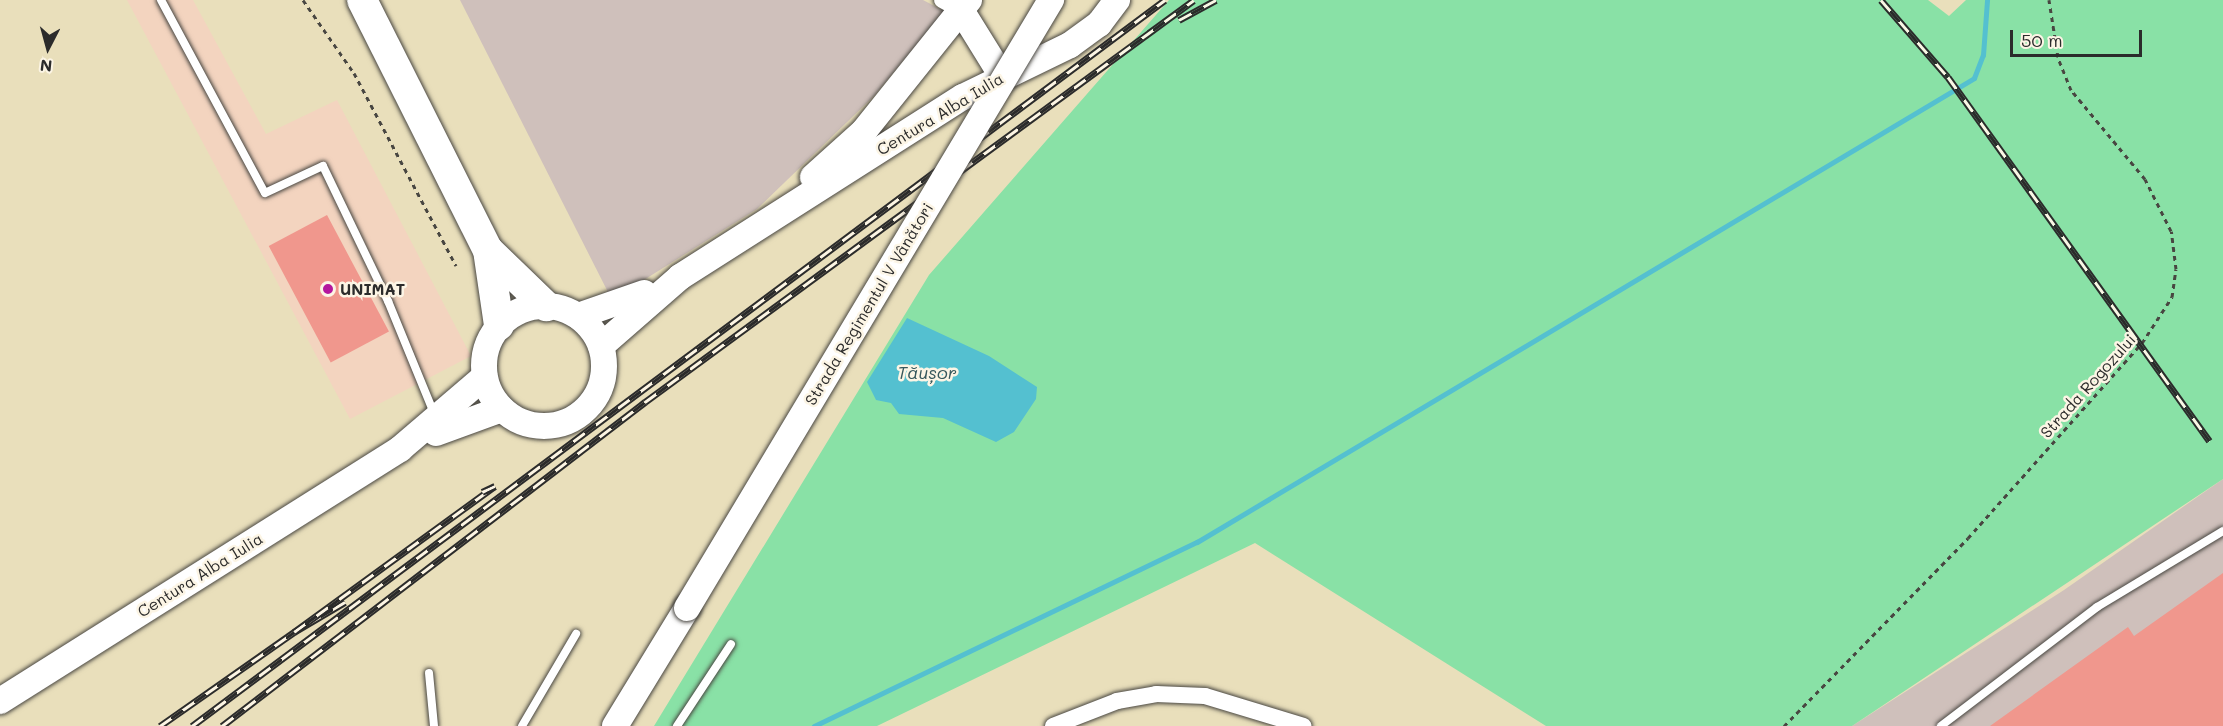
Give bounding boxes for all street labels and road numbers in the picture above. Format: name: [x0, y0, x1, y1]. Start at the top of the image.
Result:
street label: Centura Alba Iulia: [873, 69, 1007, 159]
street label: Strada Regimentul V Vânători: [801, 199, 937, 409]
street label: Strada Rogozului: [2036, 330, 2140, 442]
street label: Centura Alba Iulia: [134, 529, 266, 621]

